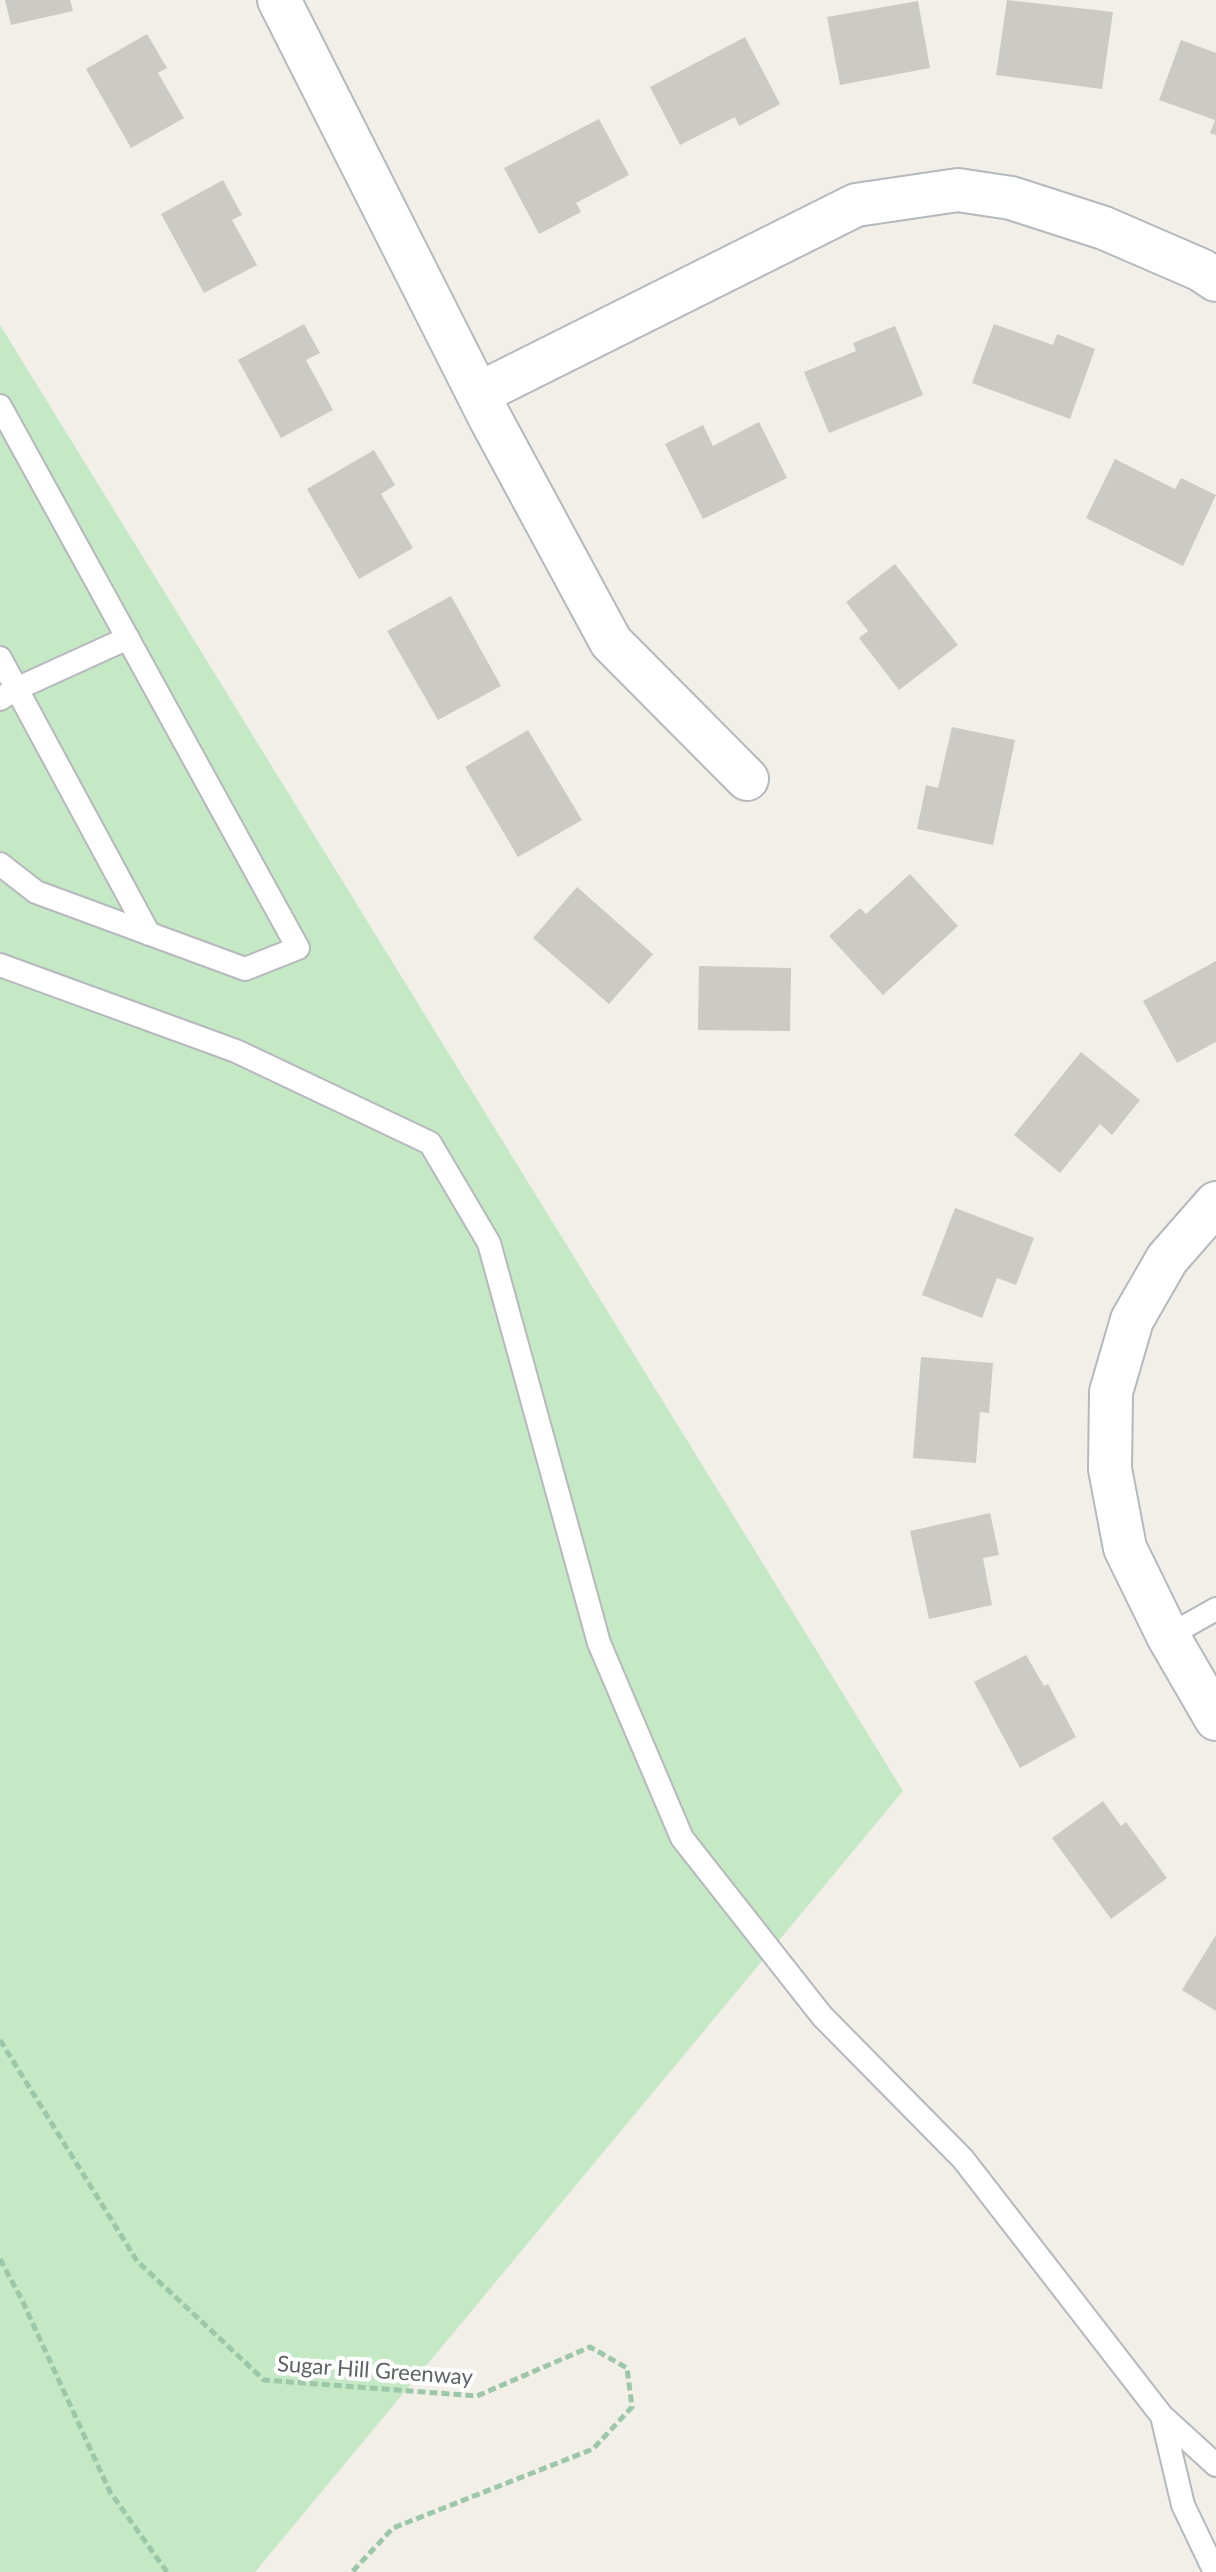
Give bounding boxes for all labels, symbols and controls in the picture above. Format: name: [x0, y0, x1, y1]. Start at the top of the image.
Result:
street label: Sugar Hill Greenway: [276, 2351, 474, 2391]

